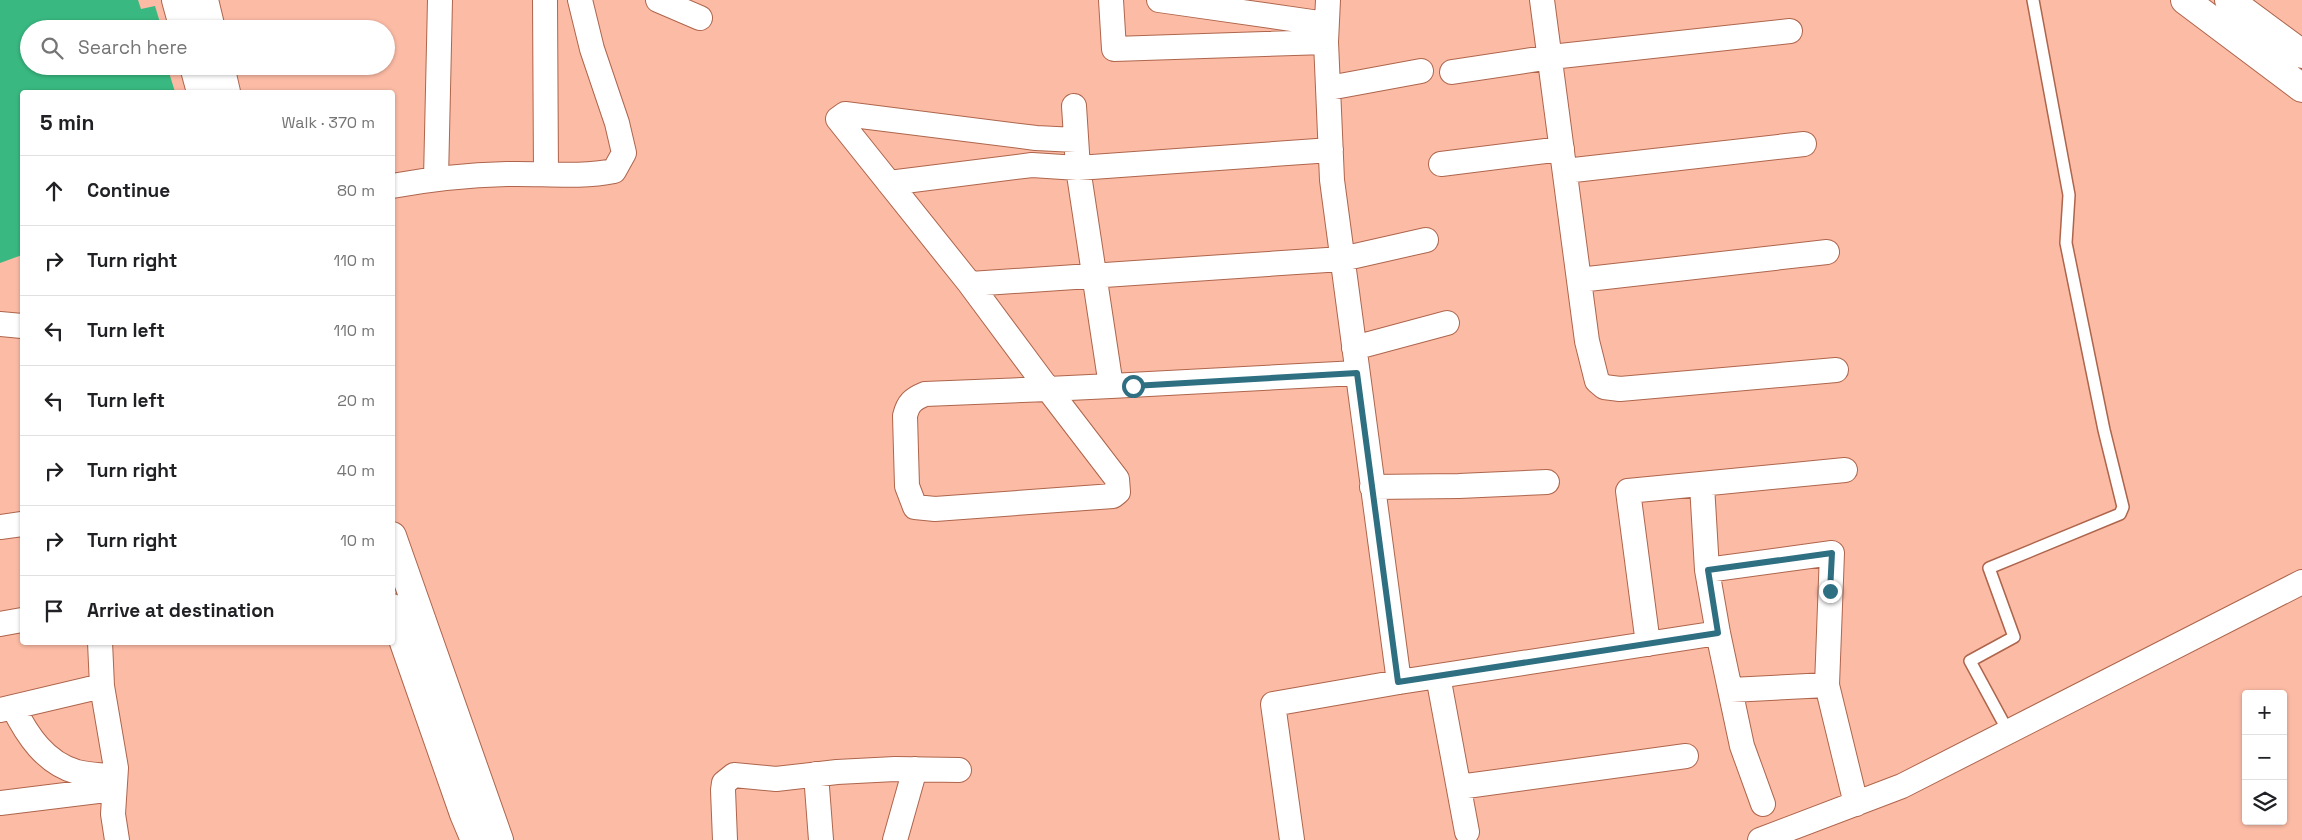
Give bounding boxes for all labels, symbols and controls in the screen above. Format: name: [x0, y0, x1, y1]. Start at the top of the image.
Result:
search box: [20, 20, 395, 75]
icon: search: [38, 34, 66, 62]
text: Search here: [78, 35, 188, 60]
text: 5 min: [40, 109, 94, 136]
text: Walk · 370 m: [282, 112, 375, 133]
icon: ahead: [40, 177, 68, 205]
text: Continue: [87, 178, 170, 203]
text: 80 m: [337, 180, 375, 201]
icon: right: [40, 247, 68, 275]
text: Turn right: [87, 248, 177, 273]
text: 110 m: [333, 250, 375, 271]
icon: left: [40, 317, 68, 345]
text: Turn left: [87, 318, 165, 343]
text: 110 m: [333, 320, 375, 341]
route start: [1122, 375, 1145, 398]
icon: left: [40, 387, 68, 415]
text: Turn left: [87, 388, 165, 413]
text: 20 m: [337, 390, 375, 411]
icon: right: [40, 457, 68, 485]
text: Turn right: [87, 458, 177, 483]
text: 40 m: [337, 460, 375, 481]
icon: right: [40, 527, 68, 555]
text: Turn right: [87, 528, 177, 553]
text: 10 m: [340, 530, 375, 551]
route end: [1819, 580, 1842, 603]
icon: arrive: [40, 597, 68, 625]
text: Arrive at destination: [87, 598, 275, 623]
map controls: [2242, 690, 2287, 825]
button: +: [2242, 690, 2287, 735]
button: −: [2242, 735, 2287, 780]
button: layers: [2242, 780, 2287, 825]

